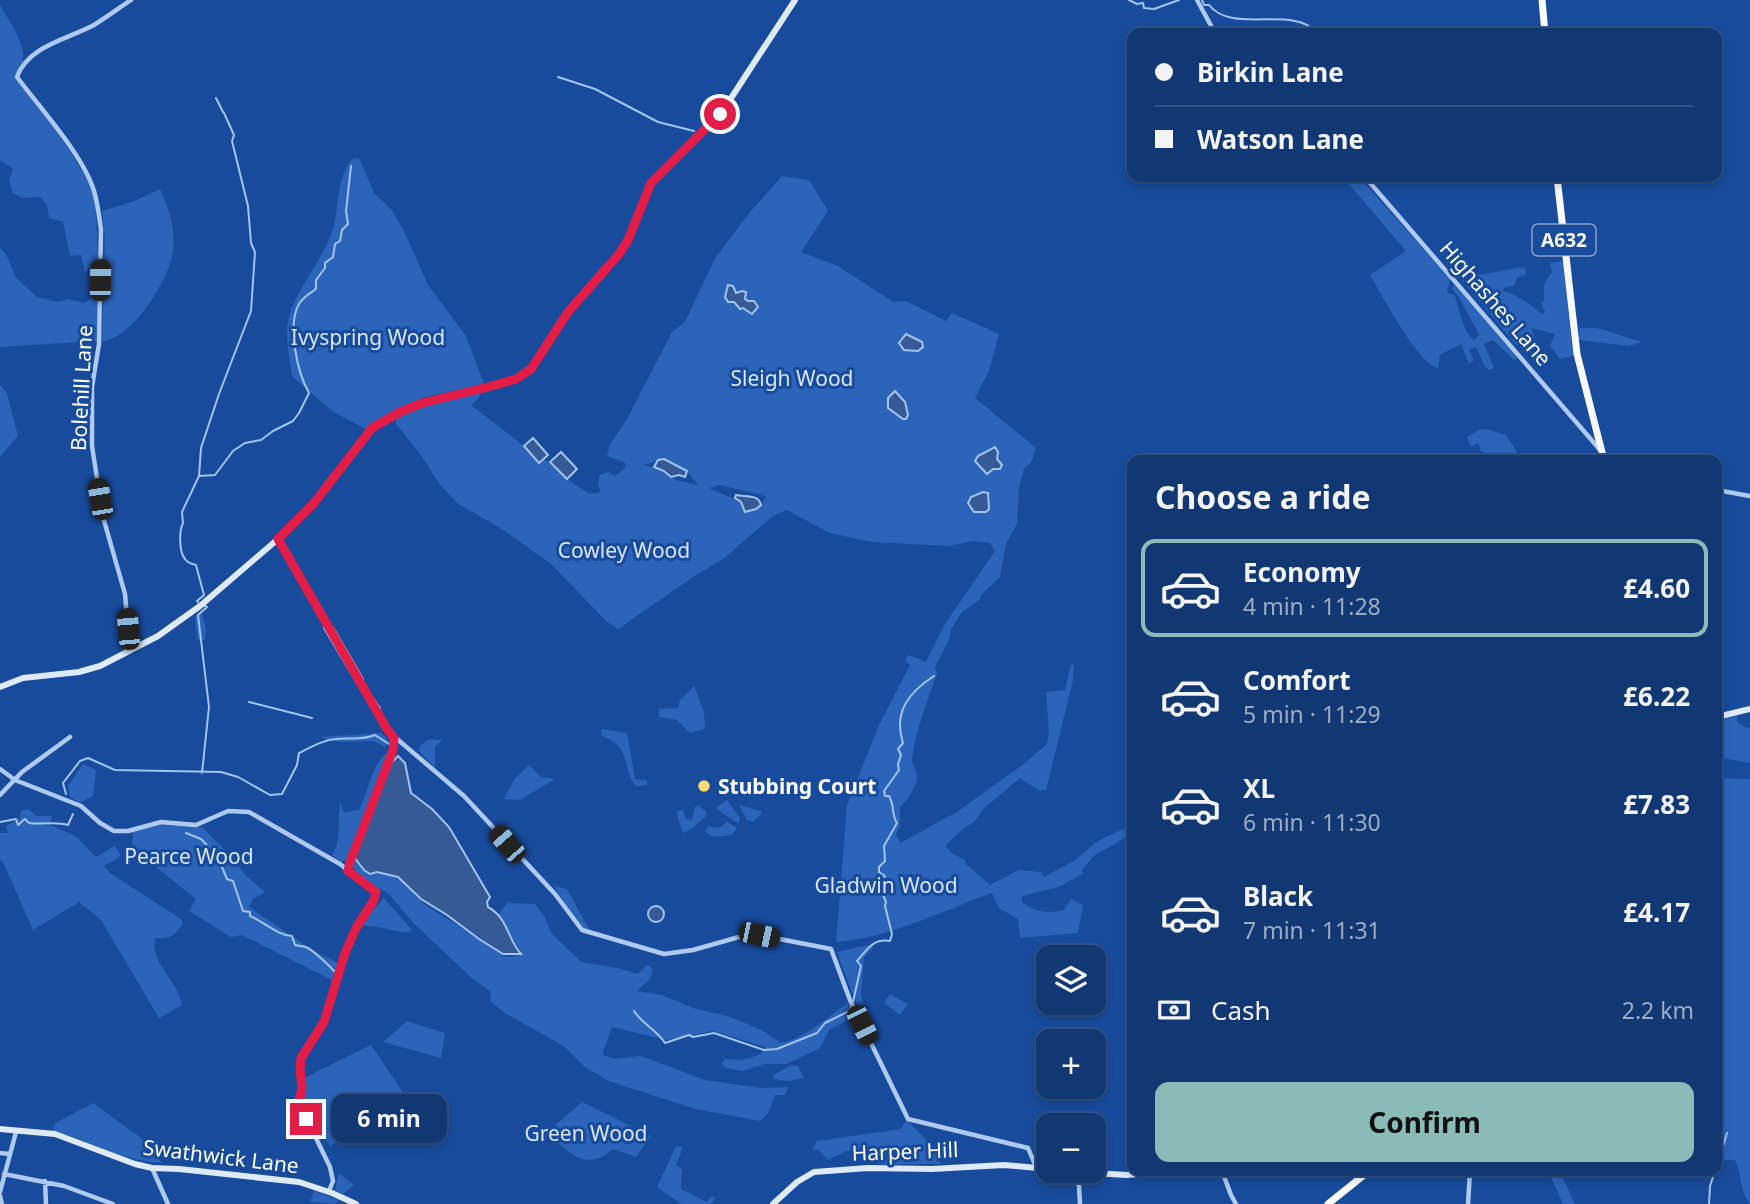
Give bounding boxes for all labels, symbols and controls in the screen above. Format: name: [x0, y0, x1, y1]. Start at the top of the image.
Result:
text: Birkin Lane: [1197, 54, 1344, 90]
route start: [704, 98, 736, 130]
text: Watson Lane: [1197, 121, 1364, 157]
road number: A632: [1532, 224, 1596, 256]
street label: Highashes Lane: [1434, 235, 1558, 371]
car: [90, 259, 111, 301]
park label: Ivyspring Wood: [291, 323, 445, 351]
street label: Bolehill Lane: [64, 324, 98, 452]
park label: Sleigh Wood: [731, 364, 854, 392]
text: Choose a ride: [1155, 475, 1371, 518]
car: [87, 476, 114, 522]
park label: Cowley Wood: [558, 536, 690, 564]
text: Economy: [1243, 554, 1361, 590]
icon: car: [1159, 557, 1222, 620]
text: £4.60: [1623, 570, 1690, 606]
text: 4 min · 11:28: [1243, 590, 1381, 622]
car: [116, 607, 141, 651]
text: Comfort: [1243, 662, 1351, 698]
icon: car: [1159, 665, 1222, 728]
text: £6.22: [1623, 678, 1690, 714]
text: 5 min · 11:29: [1243, 698, 1381, 730]
text: XL: [1243, 770, 1275, 806]
place label: Stubbing Court: [718, 772, 876, 800]
icon: car: [1159, 773, 1222, 836]
marker: Stubbing Court: [696, 778, 712, 794]
text: £7.83: [1623, 786, 1690, 822]
text: 6 min · 11:30: [1243, 806, 1381, 838]
car: [486, 821, 529, 867]
park label: Pearce Wood: [124, 842, 254, 870]
park label: Gladwin Wood: [814, 871, 958, 899]
text: Black: [1243, 878, 1313, 914]
icon: car: [1159, 881, 1222, 944]
text: £4.17: [1623, 894, 1690, 930]
text: 7 min · 11:31: [1243, 914, 1381, 946]
car: [737, 920, 782, 950]
map controls: [1036, 945, 1106, 1183]
button: layers: [1036, 945, 1106, 1015]
icon: cash: [1155, 991, 1193, 1029]
text: Cash: [1211, 992, 1271, 1028]
text: 2.2 km: [1622, 994, 1694, 1026]
car: [844, 1002, 881, 1048]
button: +: [1036, 1029, 1106, 1099]
button: Confirm: [1155, 1082, 1694, 1162]
callout: 6 min: [330, 1094, 446, 1144]
text: 6 min: [357, 1102, 421, 1134]
route end: [290, 1103, 322, 1135]
button: −: [1036, 1113, 1106, 1183]
park label: Green Wood: [524, 1119, 648, 1147]
street label: Swathwick Lane: [142, 1133, 300, 1179]
street label: Harper Hill: [851, 1135, 959, 1167]

